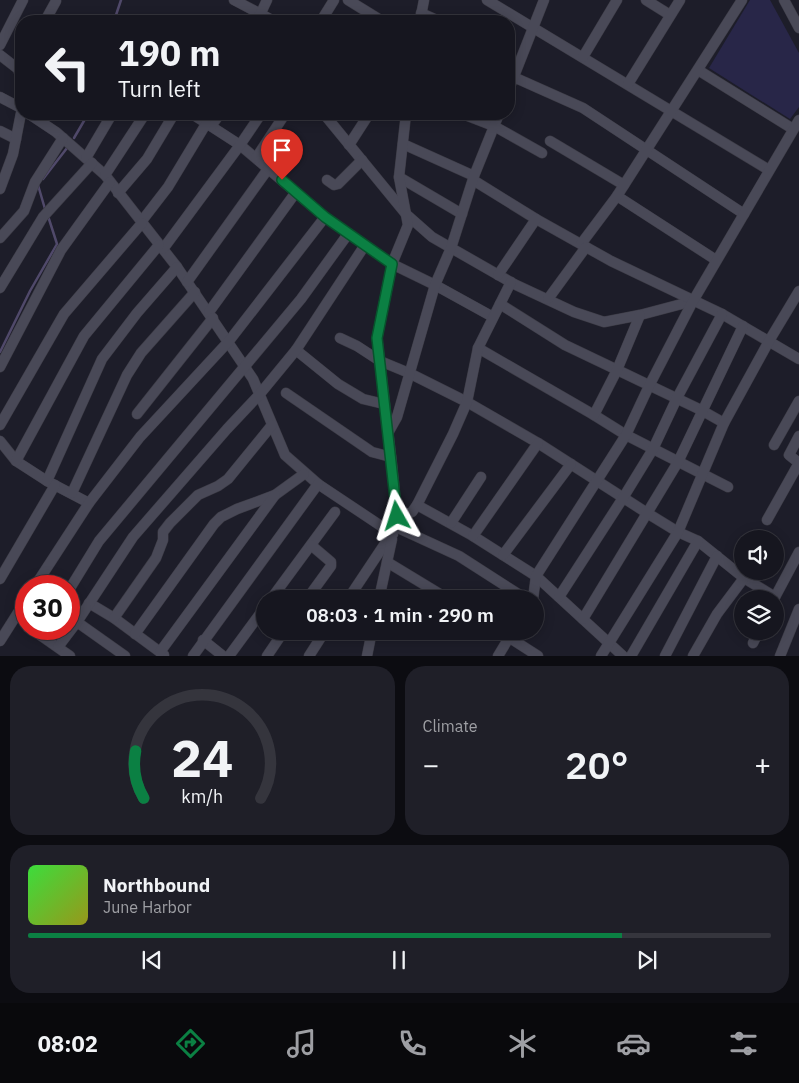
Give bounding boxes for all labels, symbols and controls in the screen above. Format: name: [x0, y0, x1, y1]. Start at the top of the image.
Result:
text: 190 m: [118, 30, 221, 76]
icon: left: [35, 35, 100, 100]
text: Turn left: [118, 74, 201, 103]
pin: [261, 129, 303, 180]
icon: arrive: [268, 136, 296, 164]
position arrow: [370, 489, 422, 541]
map controls: [734, 530, 784, 640]
button: sound: [734, 530, 784, 580]
speed limit sign: 30: [15, 575, 80, 640]
button: layers: [734, 590, 784, 640]
text: 08:03 · 1 min · 290 m: [306, 603, 494, 627]
text: Climate: [423, 716, 478, 736]
text: 24: [171, 724, 233, 791]
text: 20°: [565, 740, 628, 789]
text: −: [423, 746, 439, 783]
text: +: [754, 746, 771, 783]
text: km/h: [181, 785, 223, 808]
text: Northbound: [103, 873, 210, 897]
text: June Harbor: [103, 897, 192, 917]
icon: previous: [138, 946, 166, 974]
icon: pause: [385, 946, 413, 974]
icon: next: [633, 946, 661, 974]
icon: directions: [173, 1026, 208, 1061]
icon: music: [284, 1026, 319, 1061]
icon: phone: [395, 1026, 430, 1061]
icon: climate: [505, 1026, 540, 1061]
icon: car: [616, 1026, 651, 1061]
icon: filters: [726, 1026, 761, 1061]
text: 08:02: [38, 1029, 98, 1058]

